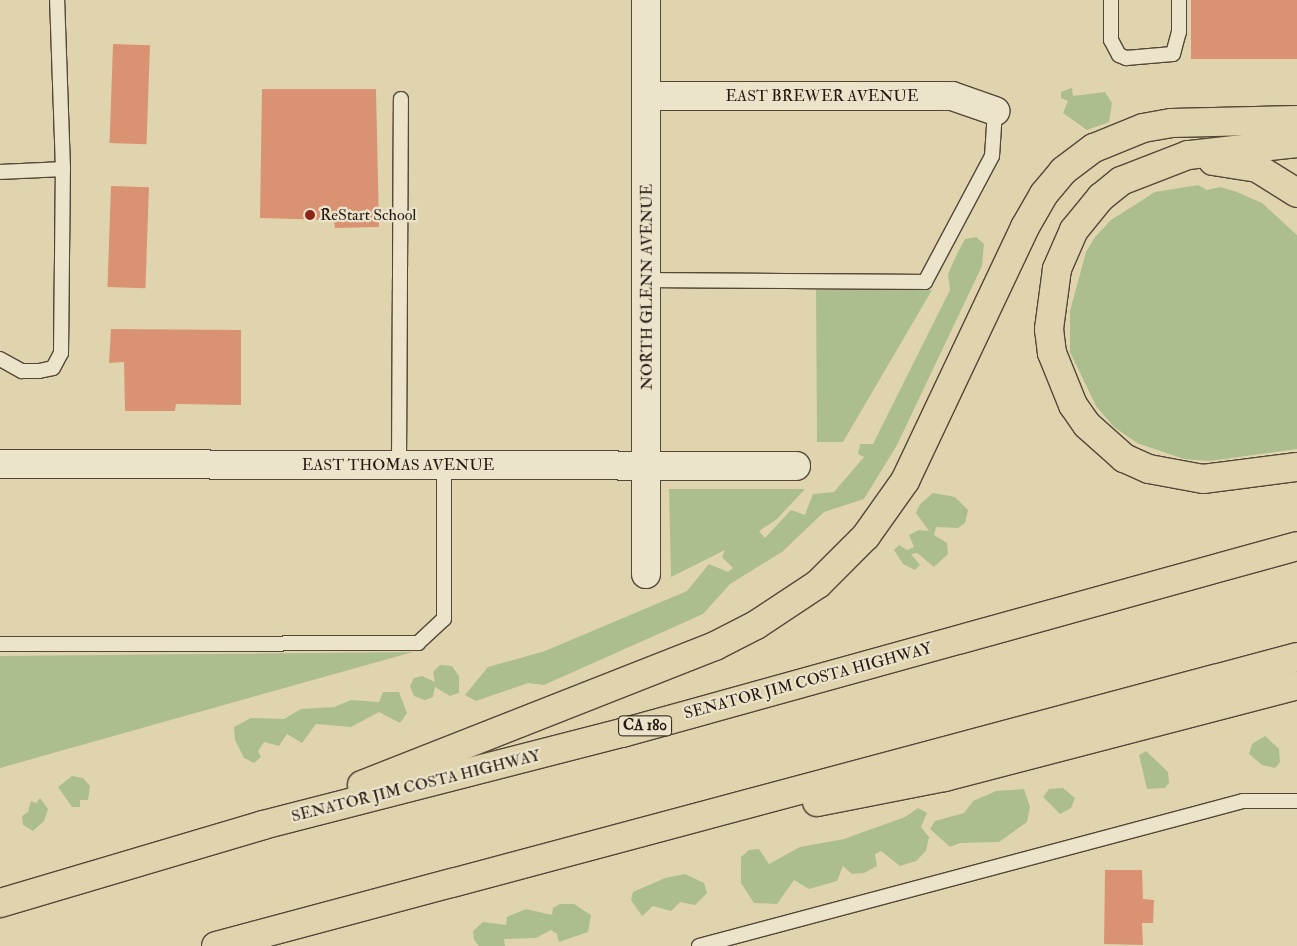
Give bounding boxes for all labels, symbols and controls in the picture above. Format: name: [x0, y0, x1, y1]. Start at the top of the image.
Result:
street label: EAST BREWER AVENUE: [726, 86, 919, 106]
street label: NORTH GLENN AVENUE: [637, 184, 657, 390]
place label: ReStart School: [320, 205, 416, 225]
marker: ReStart School: [304, 209, 316, 221]
street label: EAST THOMAS AVENUE: [302, 455, 494, 475]
street label: SENATOR JIM COSTA HIGHWAY: [682, 639, 934, 723]
road number: CA 180: [618, 714, 672, 738]
street label: SENATOR JIM COSTA HIGHWAY: [289, 746, 543, 826]

